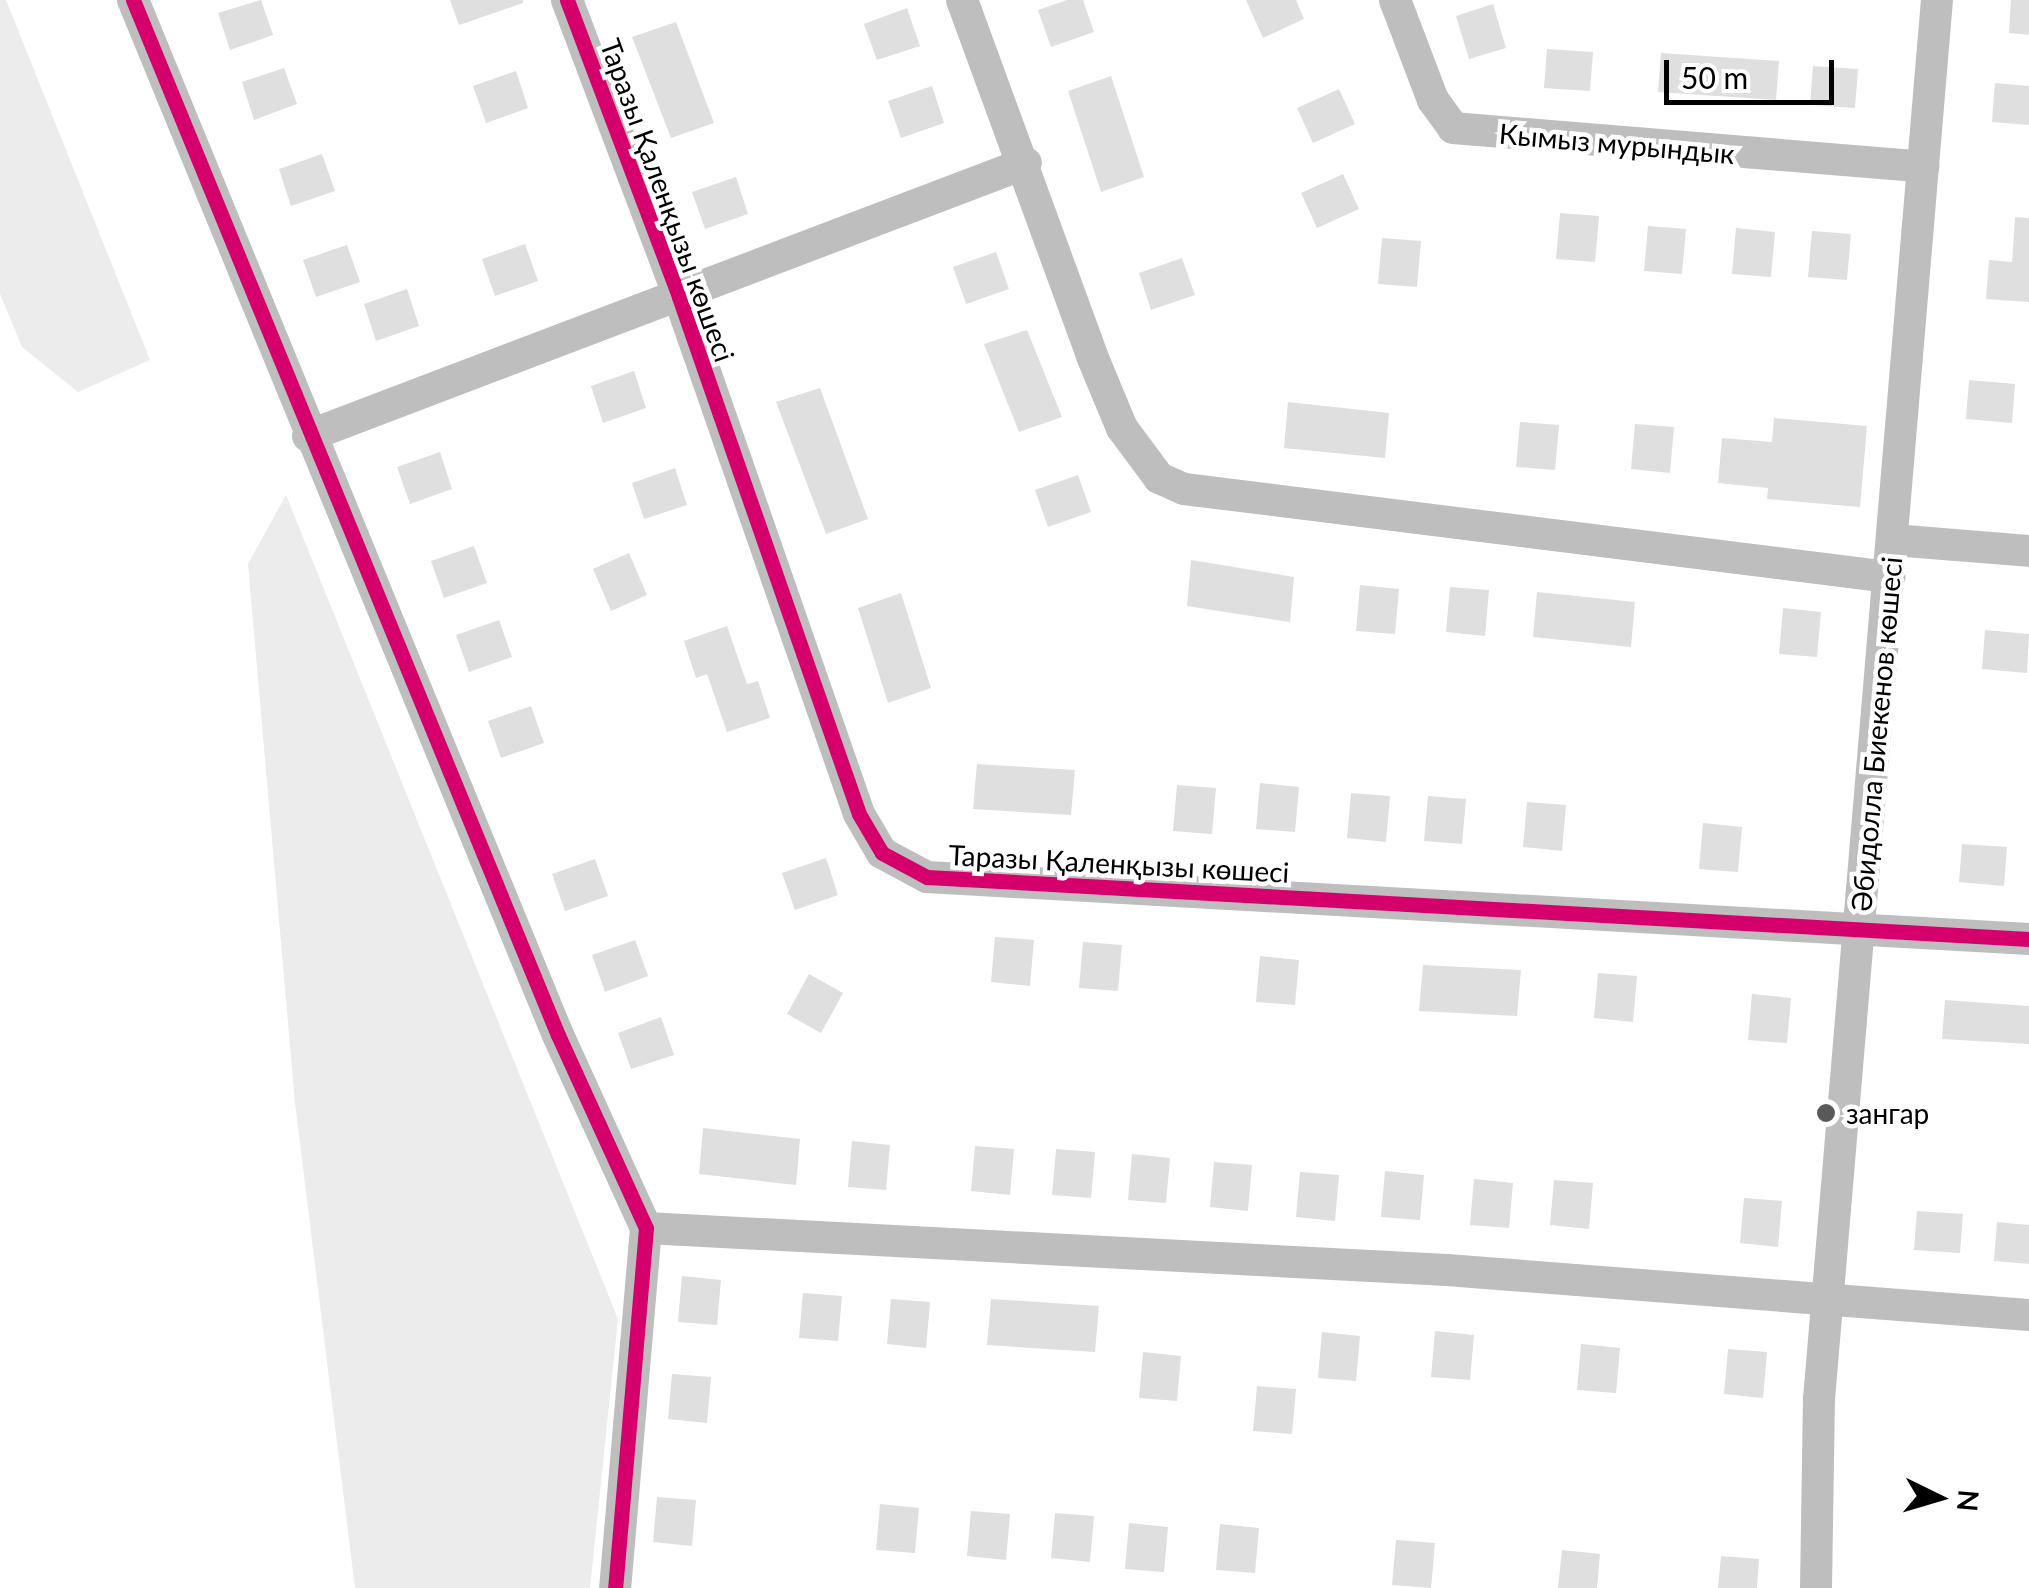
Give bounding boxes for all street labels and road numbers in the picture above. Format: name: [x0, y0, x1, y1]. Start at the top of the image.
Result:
street label: Таразы Қаленқызы көшесі: [594, 34, 742, 366]
street label: Кымыз мурындык: [1498, 116, 1736, 170]
street label: Әбидолла Биекенов көшесі: [1844, 555, 1908, 913]
street label: Таразы Қаленқызы көшесі: [948, 837, 1290, 889]

